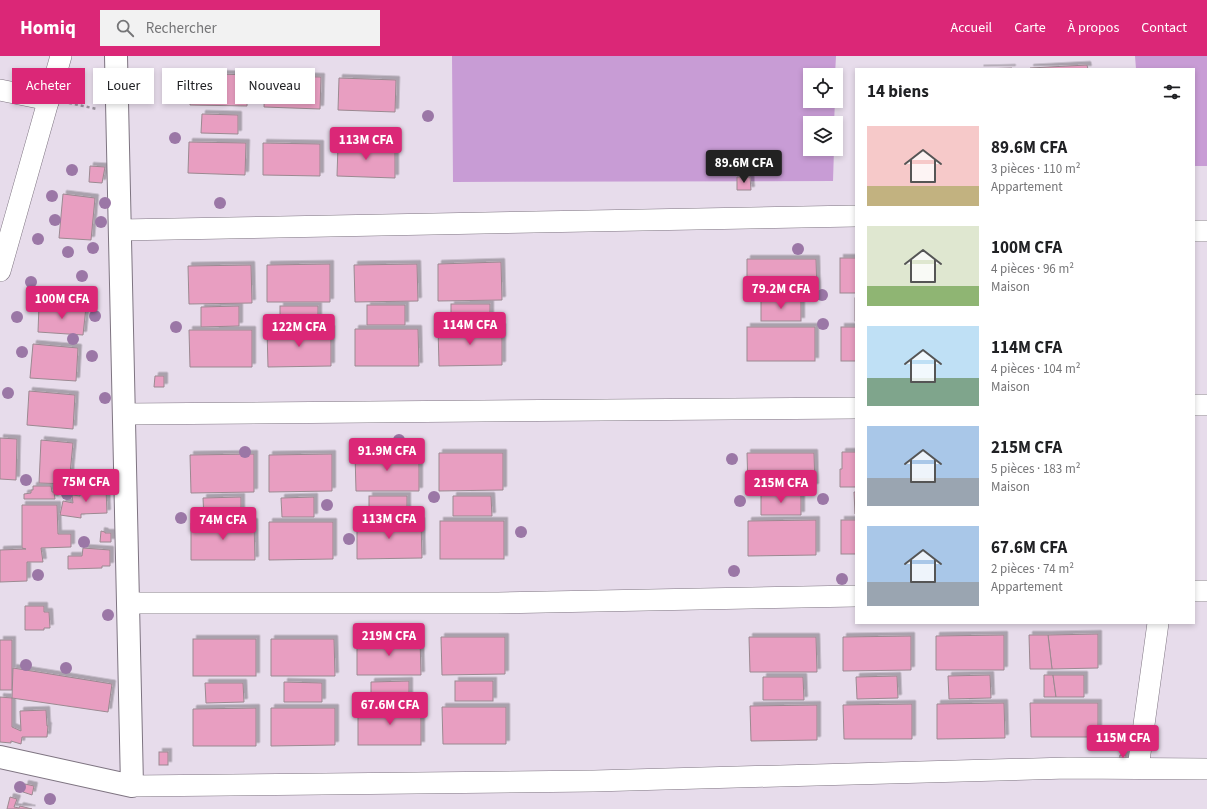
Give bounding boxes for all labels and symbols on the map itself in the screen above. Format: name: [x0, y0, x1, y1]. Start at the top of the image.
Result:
pin: 113M CFA: [325, 127, 407, 161]
pin: 89.6M CFA: [698, 150, 790, 184]
pin: 79.2M CFA: [735, 276, 827, 310]
pin: 100M CFA: [21, 286, 103, 320]
pin: 114M CFA: [429, 312, 511, 346]
pin: 122M CFA: [258, 314, 340, 348]
pin: 91.9M CFA: [341, 438, 433, 472]
pin: 75M CFA: [49, 469, 123, 503]
pin: 215M CFA: [740, 470, 822, 504]
pin: 113M CFA: [348, 506, 430, 540]
pin: 74M CFA: [186, 507, 260, 541]
pin: 219M CFA: [348, 623, 430, 657]
pin: 67.6M CFA: [344, 692, 436, 726]
pin: 115M CFA: [1082, 725, 1164, 759]

